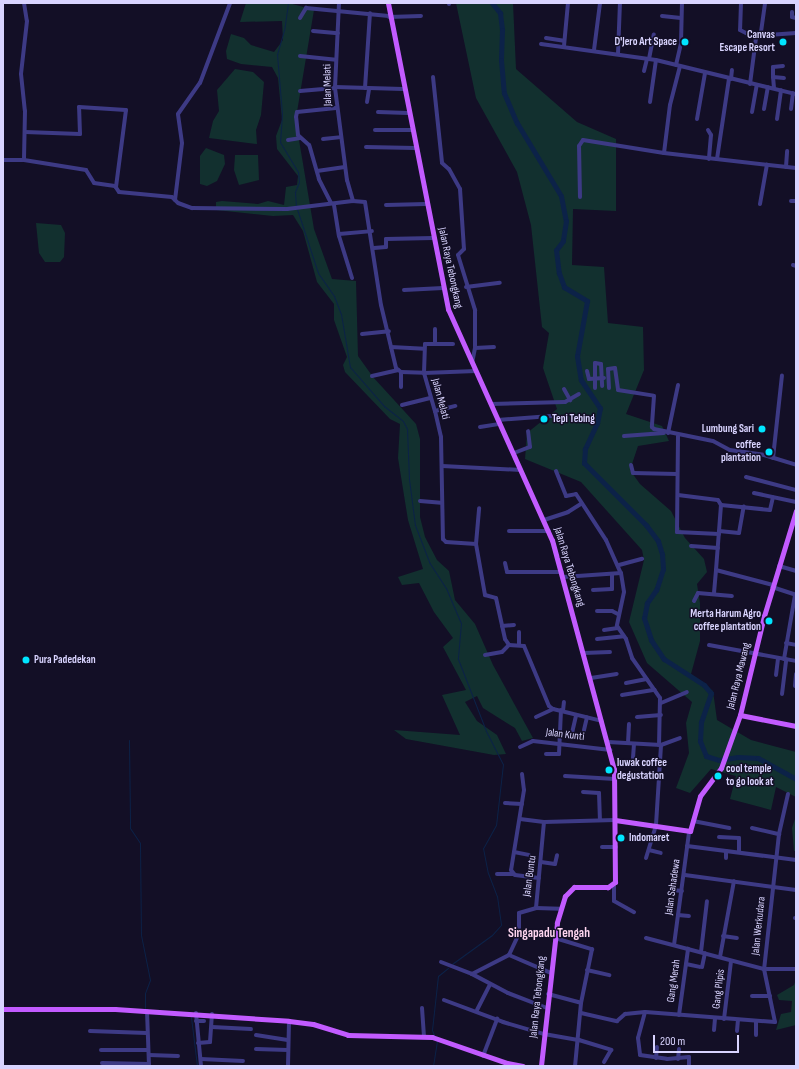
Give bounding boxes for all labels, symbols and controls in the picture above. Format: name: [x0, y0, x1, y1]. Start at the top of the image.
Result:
place label: Canvas Escape Resort: [720, 29, 775, 55]
place label: D'Jero Art Space: [615, 35, 677, 49]
marker: D'Jero Art Space: [680, 37, 690, 47]
marker: Canvas Escape Resort: [778, 37, 788, 47]
street label: Jalan Melati: [321, 64, 335, 106]
street label: Jalan Raya Tebongkang: [435, 226, 465, 310]
street label: Jalan Melati: [428, 377, 452, 421]
place label: Tepi Tebing: [552, 412, 595, 426]
marker: Tepi Tebing: [539, 414, 549, 424]
place label: Lumbung Sari: [702, 422, 754, 436]
marker: Lumbung Sari: [757, 424, 767, 434]
place label: coffee plantation: [721, 439, 761, 465]
marker: coffee plantation: [764, 447, 774, 457]
street label: Jalan Raya Tebongkang: [551, 526, 587, 608]
place label: Merta Harum Agro coffee plantation: [690, 608, 761, 634]
marker: Merta Harum Agro coffee plantation: [764, 616, 774, 626]
street label: Jalan Raya Mawang: [724, 641, 754, 711]
place label: Pura Padedekan: [34, 653, 96, 667]
marker: Pura Padedekan: [21, 655, 31, 665]
street label: Jalan Kunti: [545, 726, 585, 744]
place label: luwak coffee degustation: [617, 757, 667, 783]
place label: cool temple to go look at: [726, 763, 773, 789]
marker: luwak coffee degustation: [604, 765, 614, 775]
marker: cool temple to go look at: [713, 771, 723, 781]
place label: Indomaret: [629, 831, 669, 845]
marker: Indomaret: [616, 833, 626, 843]
street label: Jalan Buntu: [521, 855, 539, 897]
street label: Jalan Sahadewa: [663, 858, 683, 916]
street label: Jalan Werkudara: [749, 896, 769, 956]
district label: Singapadu Tengah: [508, 925, 590, 941]
street label: Jalan Raya Tebongkang: [527, 955, 549, 1039]
street label: Gang Merah: [664, 959, 684, 1003]
street label: Gang Plipis: [710, 968, 728, 1010]
scale bar: [655, 1027, 741, 1053]
text: 200 m: [660, 1034, 685, 1049]

